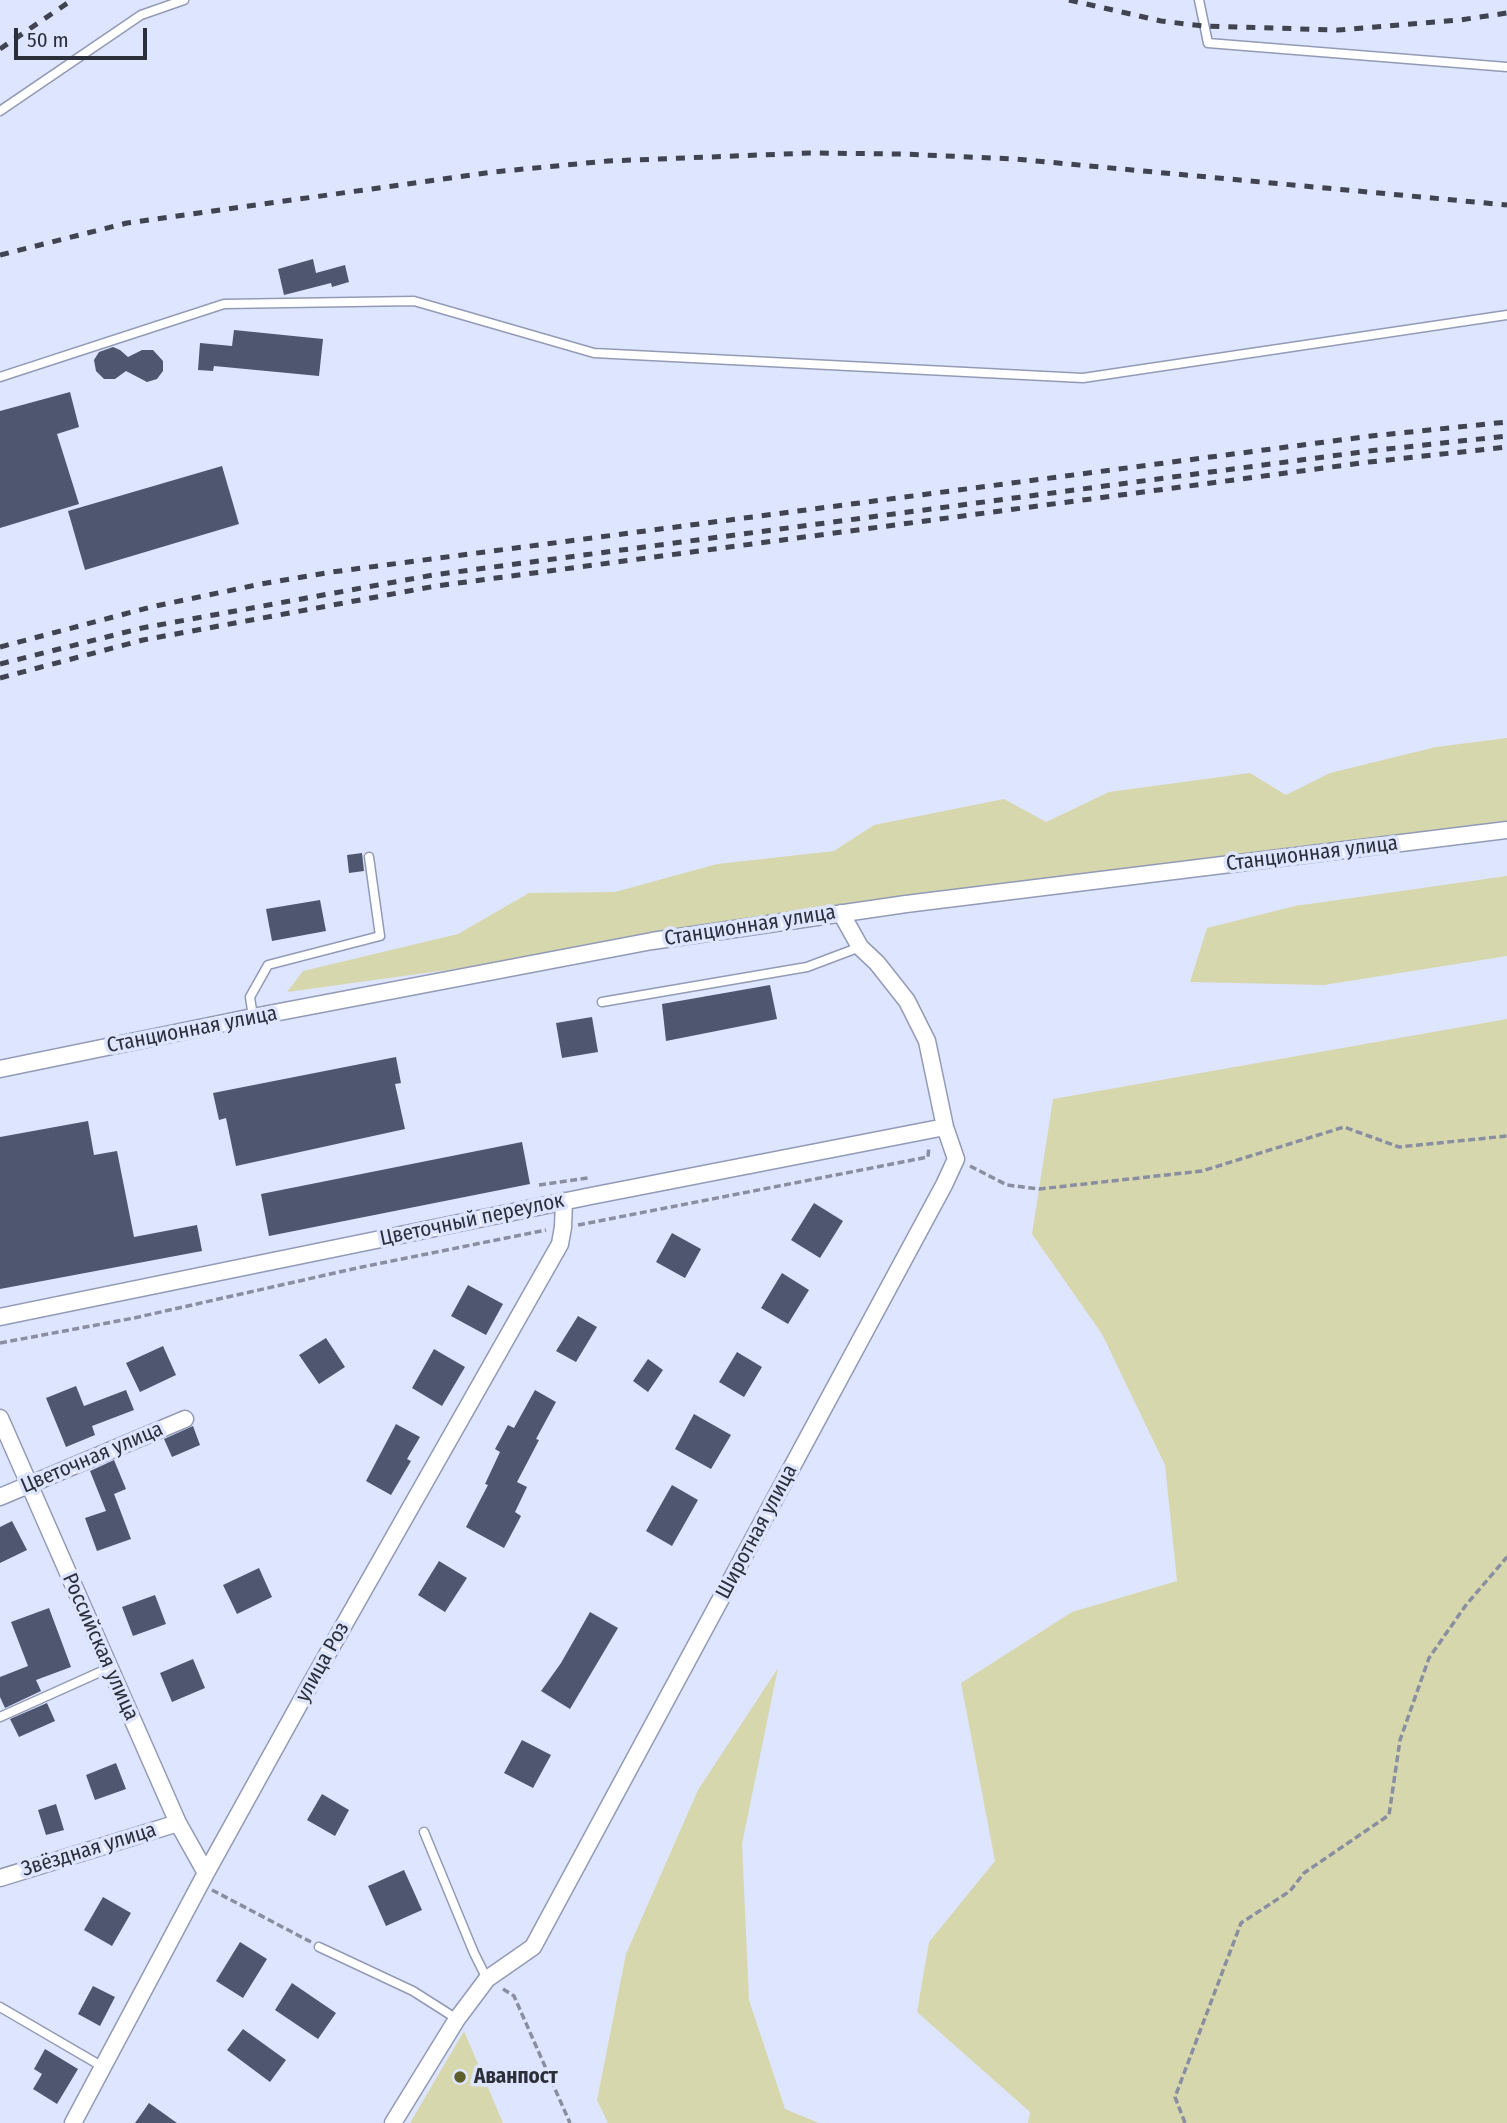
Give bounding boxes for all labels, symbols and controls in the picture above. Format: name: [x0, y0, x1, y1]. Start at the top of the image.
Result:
scale bar: [18, 14, 150, 58]
text: 50 m: [27, 27, 69, 53]
street label: Станционная улица: [1225, 831, 1399, 877]
street label: Станционная улица: [663, 900, 837, 952]
street label: Станционная улица: [105, 1001, 279, 1059]
street label: Цветочный переулок: [378, 1188, 566, 1252]
street label: Цветочная улица: [17, 1417, 167, 1499]
street label: Широтная улица: [711, 1461, 803, 1603]
street label: Российская улица: [56, 1570, 144, 1724]
street label: улица Роз: [291, 1618, 355, 1706]
street label: Звёздная улица: [19, 1818, 159, 1882]
place label: Аванпост: [474, 2064, 558, 2090]
marker: Аванпост: [452, 2069, 468, 2085]

